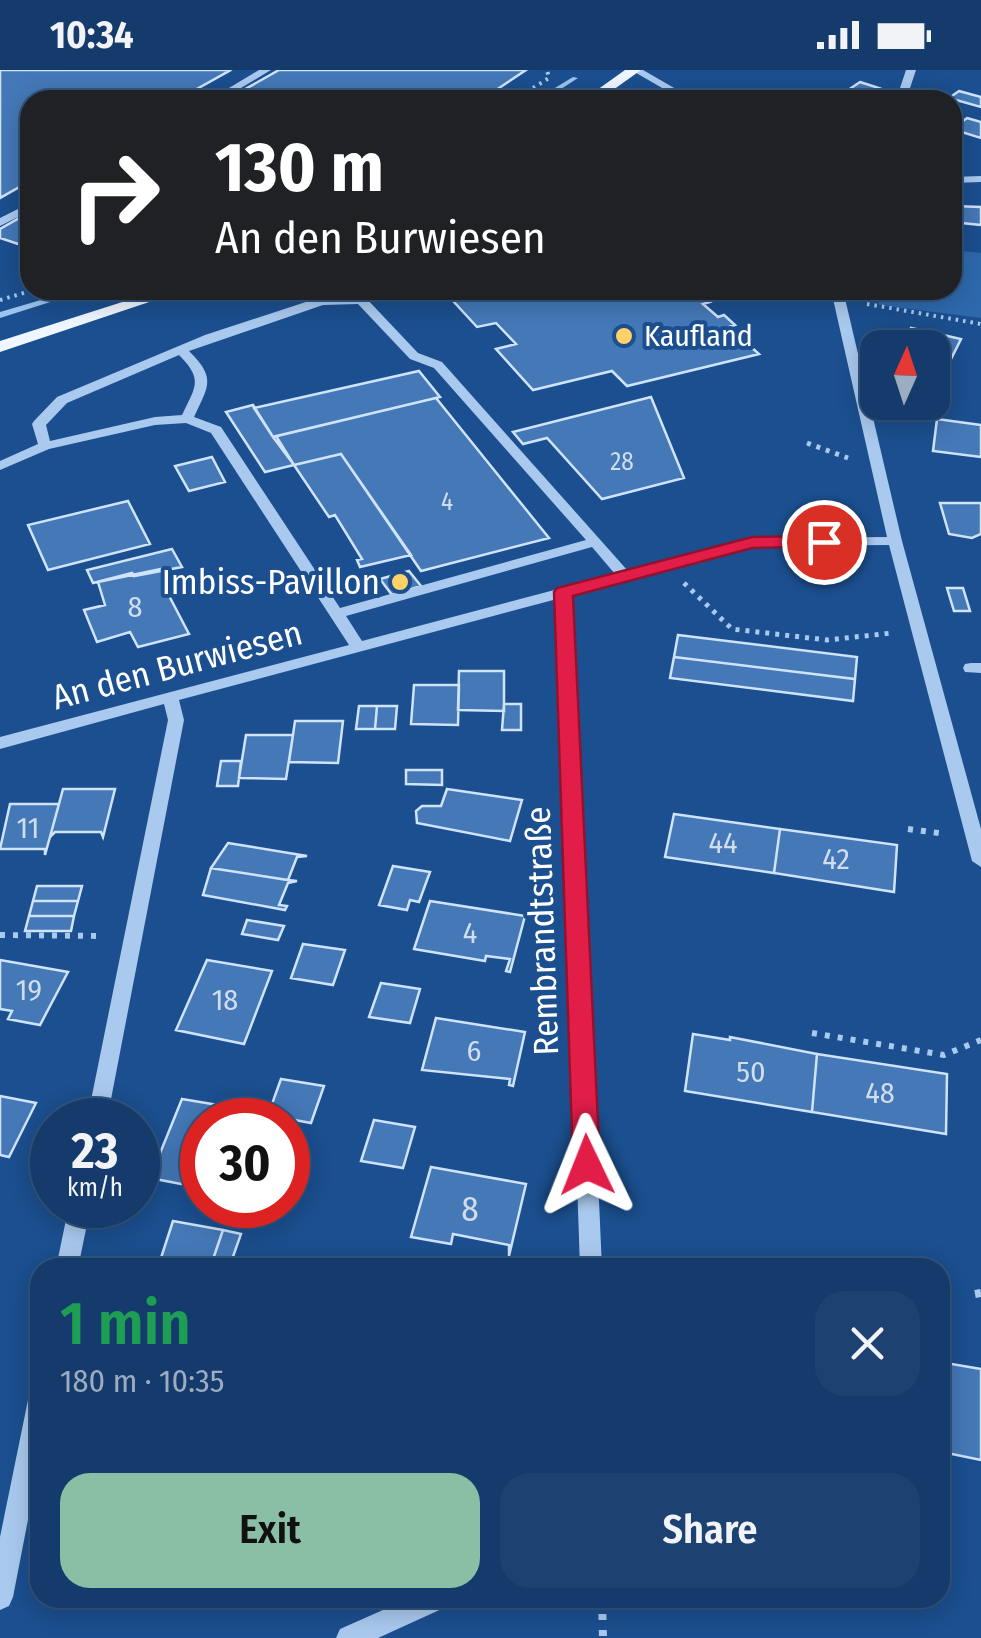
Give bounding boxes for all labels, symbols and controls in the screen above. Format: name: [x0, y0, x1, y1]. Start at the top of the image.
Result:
text: 10:34: [50, 12, 134, 58]
text: 130 m: [215, 126, 384, 210]
icon: right: [50, 130, 180, 260]
text: An den Burwiesen: [215, 211, 546, 265]
place label: Kaufland: [644, 318, 753, 354]
marker: Kaufland: [613, 325, 635, 347]
north arrow: [860, 330, 950, 420]
map controls: [860, 330, 950, 420]
house number: 28: [610, 447, 634, 477]
house number: 4: [441, 487, 453, 517]
pin: [782, 500, 867, 585]
icon: arrive: [797, 515, 852, 570]
place label: Imbiss-Pavillon: [162, 561, 380, 603]
marker: Imbiss-Pavillon: [389, 571, 411, 593]
house number: 8: [128, 589, 143, 625]
street label: An den Burwiesen: [47, 611, 307, 719]
street label: Rembrandtstraße: [517, 806, 567, 1056]
house number: 11: [17, 810, 39, 846]
house number: 44: [708, 825, 738, 861]
house number: 42: [822, 841, 850, 877]
house number: 4: [463, 915, 477, 951]
house number: 19: [16, 972, 42, 1008]
house number: 18: [212, 982, 238, 1018]
house number: 6: [467, 1033, 481, 1069]
house number: 50: [736, 1054, 766, 1090]
house number: 48: [865, 1075, 895, 1111]
speed limit sign: 30: [180, 1098, 310, 1228]
position arrow: [535, 1113, 639, 1217]
text: 23: [72, 1121, 118, 1181]
text: km/h: [67, 1173, 123, 1203]
house number: 8: [461, 1188, 479, 1230]
text: 1 min: [60, 1288, 191, 1360]
button: close: [815, 1291, 920, 1396]
text: 180 m · 10:35: [60, 1362, 224, 1400]
button: Exit: [60, 1473, 480, 1588]
button: Share: [500, 1473, 920, 1588]

